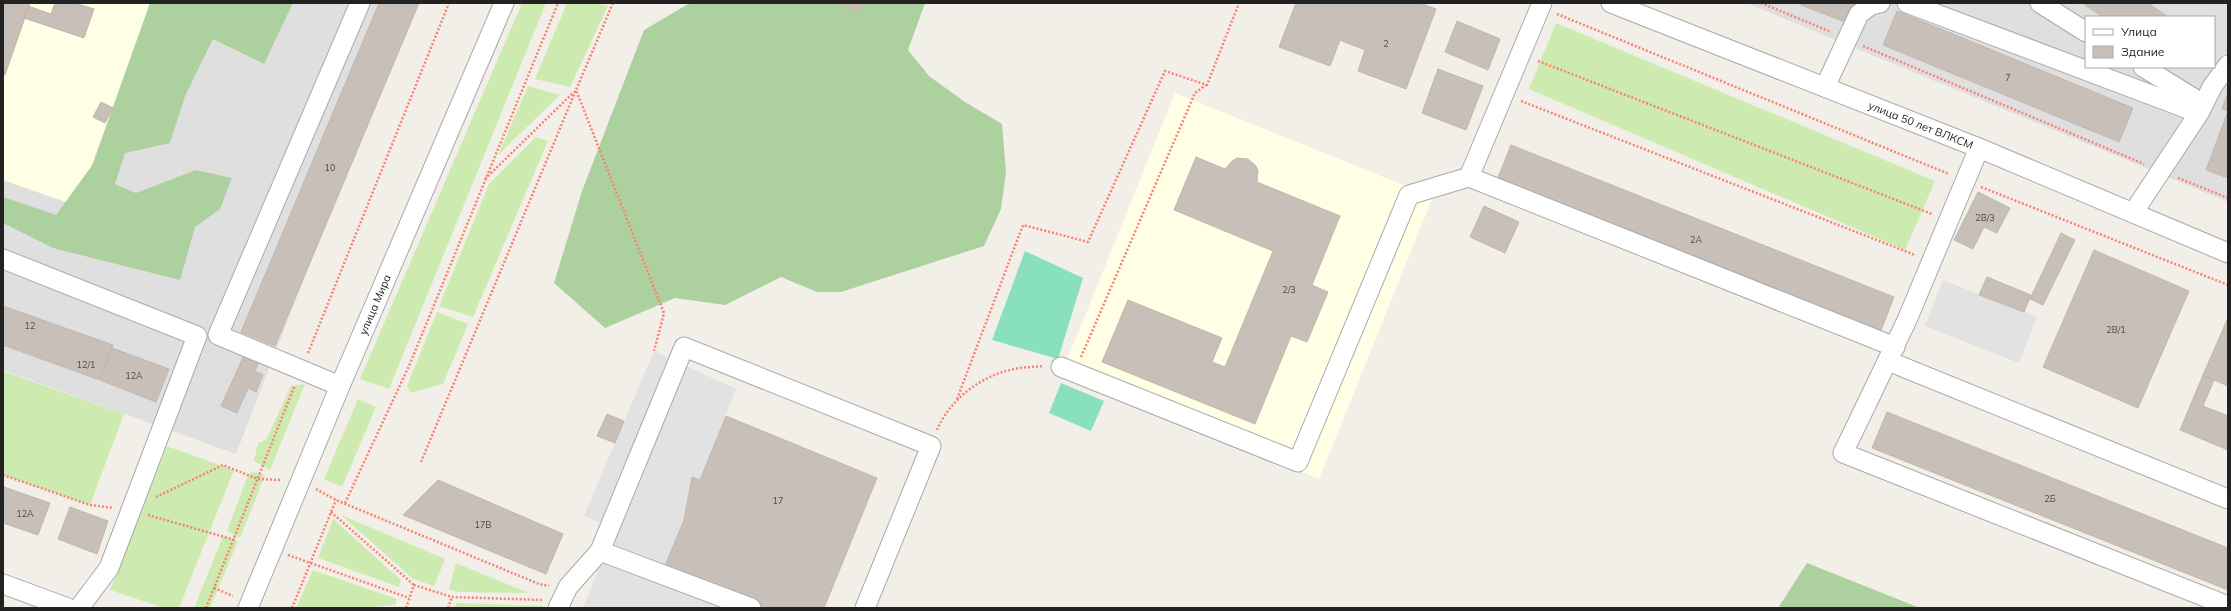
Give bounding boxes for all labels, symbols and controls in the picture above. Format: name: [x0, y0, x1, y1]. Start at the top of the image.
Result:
legend: [2085, 16, 2215, 68]
text: Улица: [2120, 24, 2157, 39]
house number: 2: [1383, 38, 1389, 49]
text: Здание: [2121, 44, 2165, 59]
house number: 7: [2005, 72, 2011, 83]
street label: улица 50 лет ВЛКСМ: [1866, 98, 1975, 152]
house number: 10: [325, 162, 335, 173]
house number: 2В/3: [1975, 212, 1995, 223]
house number: 2А: [1690, 234, 1702, 245]
street label: улица Мира: [356, 272, 394, 337]
house number: 2/3: [1282, 284, 1296, 295]
house number: 12: [25, 320, 35, 331]
house number: 2В/1: [2106, 324, 2126, 335]
house number: 12/1: [77, 359, 95, 370]
house number: 12А: [125, 370, 143, 381]
house number: 2Б: [2044, 493, 2056, 504]
house number: 17: [773, 495, 783, 506]
house number: 12А: [16, 508, 34, 519]
house number: 17В: [475, 519, 491, 530]

